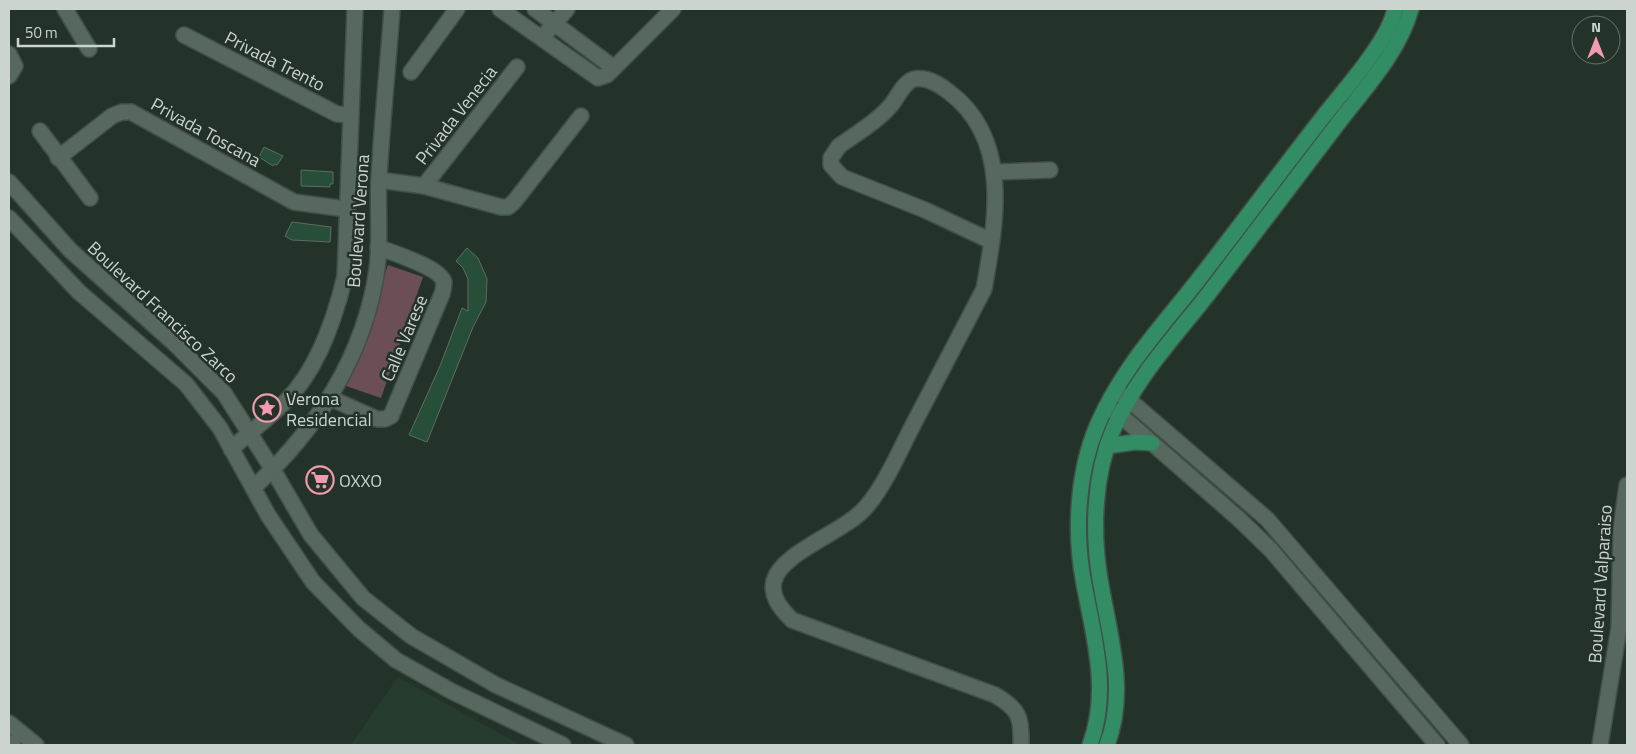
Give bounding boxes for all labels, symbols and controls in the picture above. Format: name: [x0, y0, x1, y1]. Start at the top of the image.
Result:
scale bar: [18, 15, 114, 47]
north arrow: [1571, 15, 1621, 65]
text: N: [1591, 16, 1601, 37]
text: 50 m: [25, 21, 58, 44]
street label: Privada Trento: [220, 24, 330, 98]
street label: Privada Venecia: [409, 60, 503, 170]
street label: Privada Toscana: [146, 91, 266, 173]
street label: Boulevard Verona: [340, 153, 376, 289]
street label: Boulevard Francisco Zarco: [82, 235, 244, 389]
street label: Calle Varese: [374, 290, 434, 386]
place label: Verona Residencial: [286, 385, 372, 433]
place icon: Verona Residencial: [252, 393, 282, 423]
supermarket icon: OXXO: [305, 465, 335, 495]
place label: OXXO: [339, 467, 382, 494]
street label: Boulevard Valparaiso: [1581, 504, 1619, 664]

